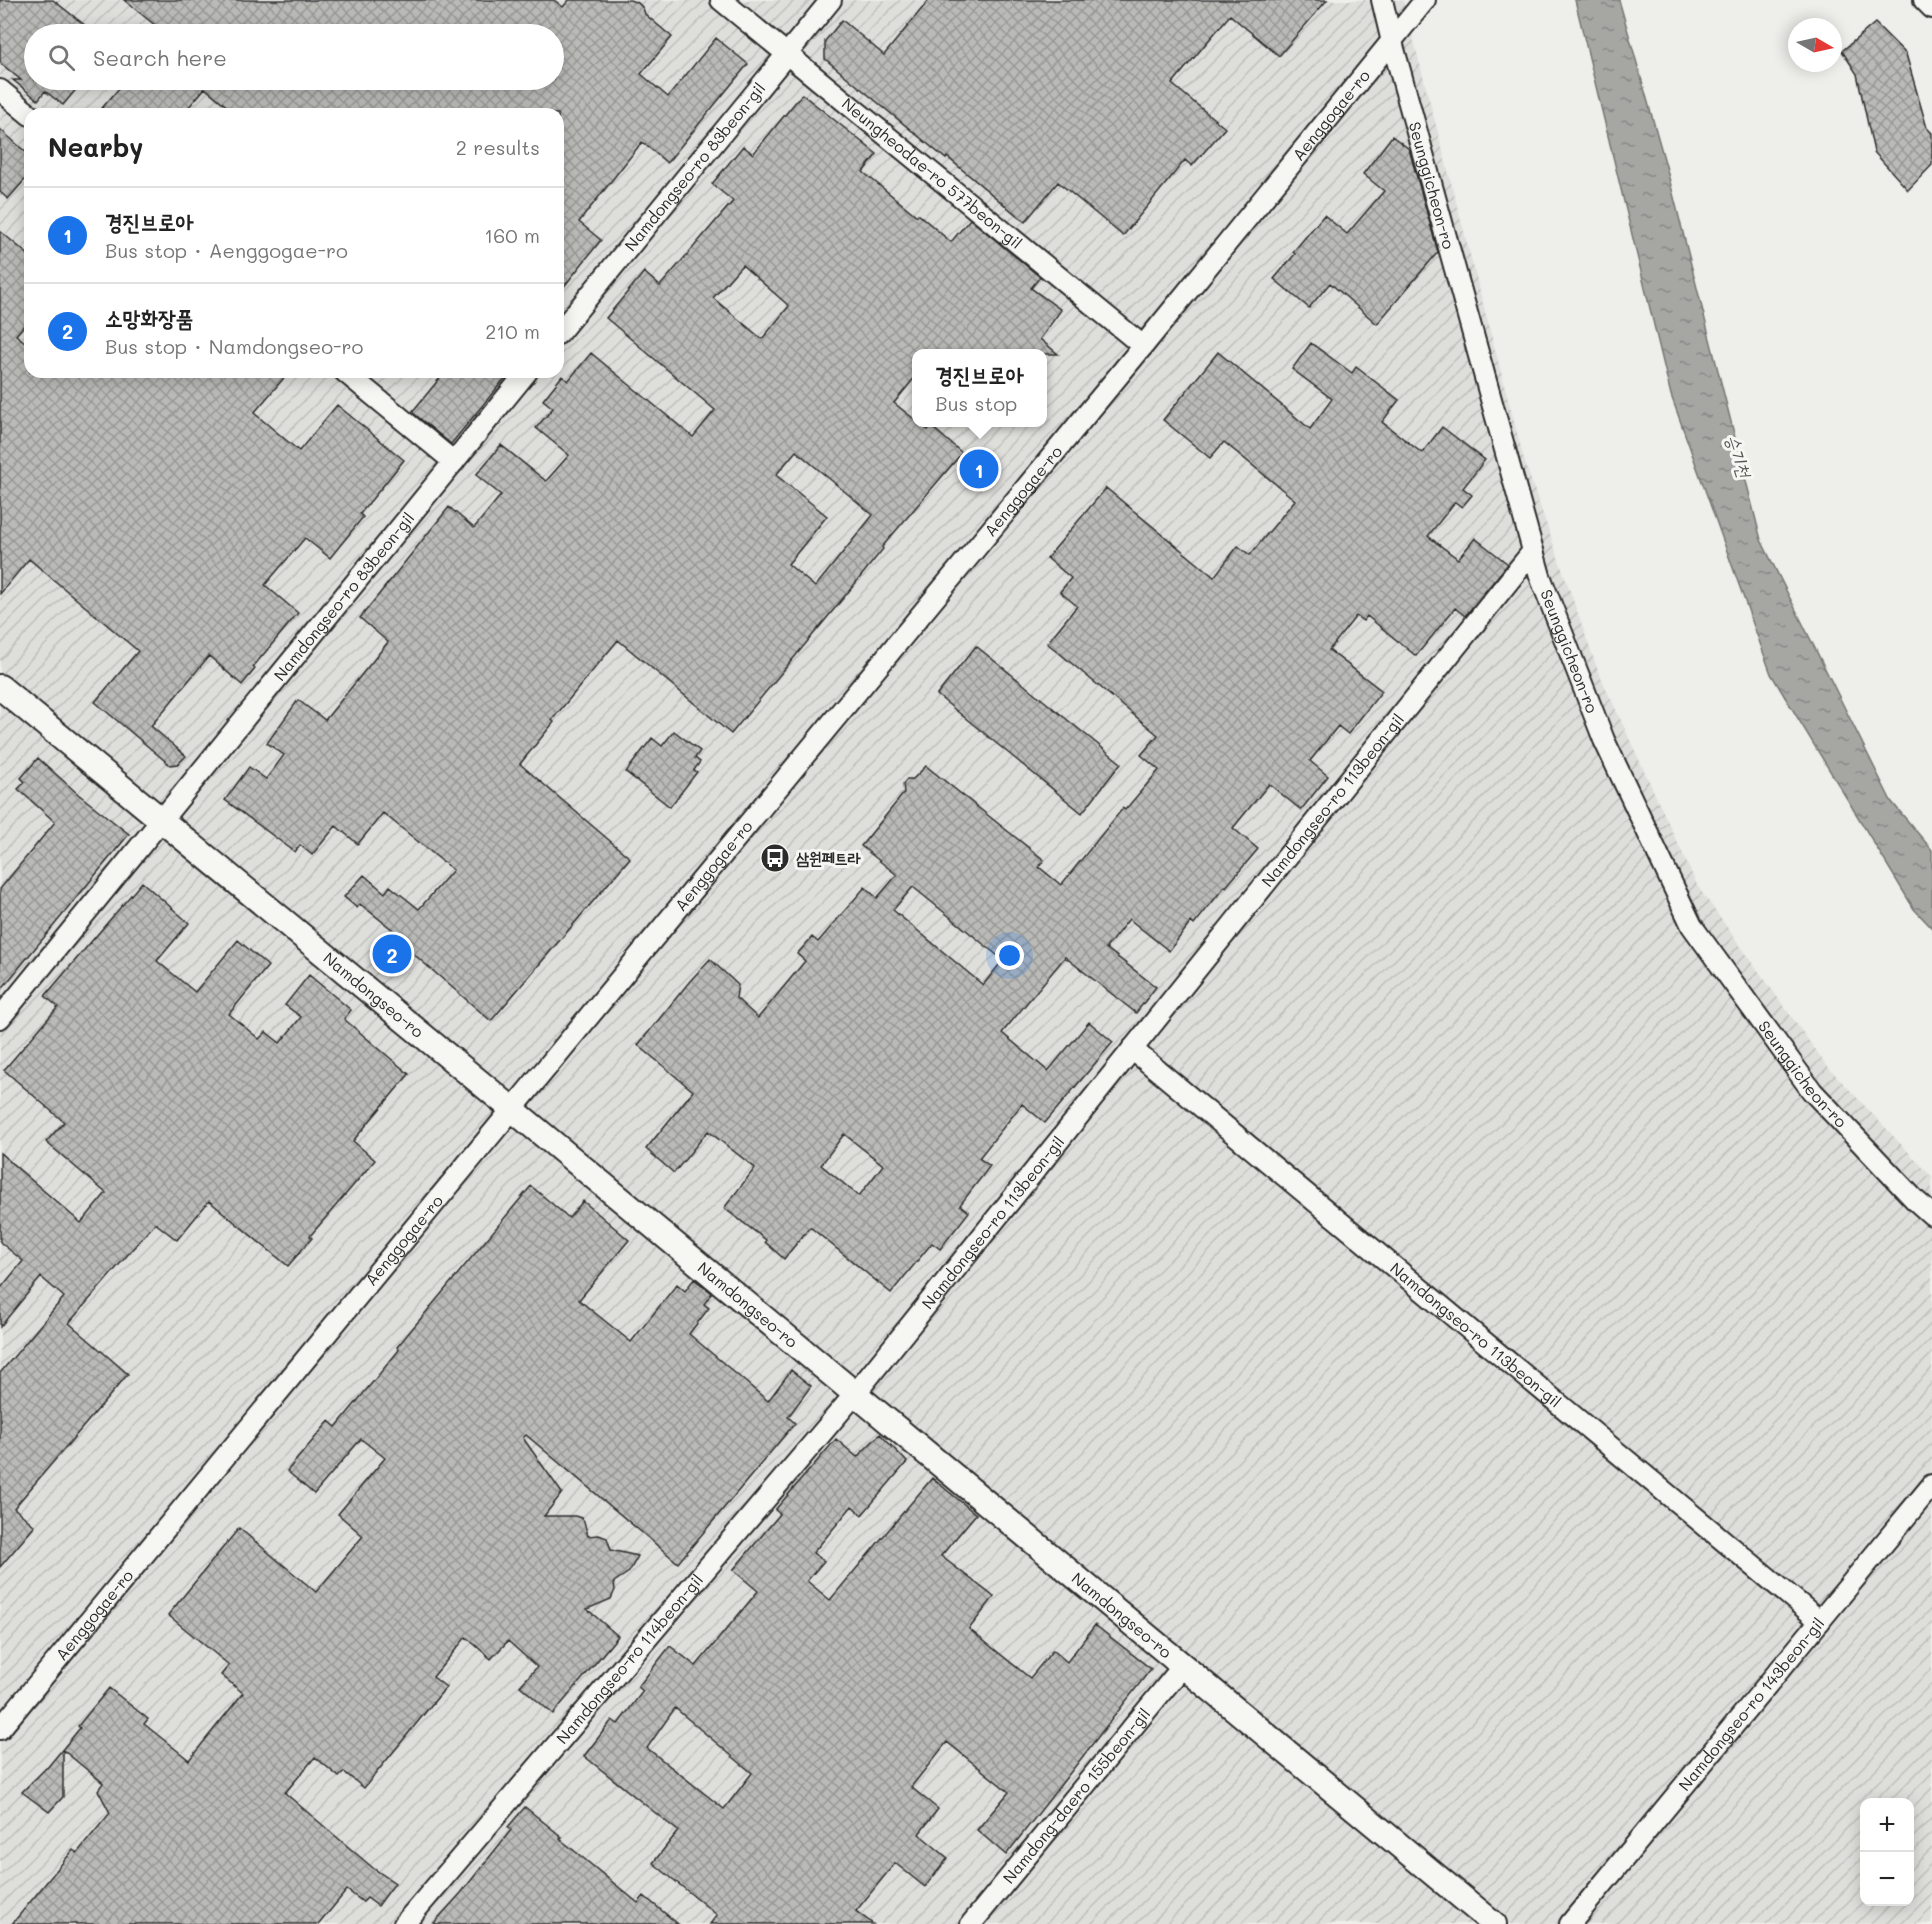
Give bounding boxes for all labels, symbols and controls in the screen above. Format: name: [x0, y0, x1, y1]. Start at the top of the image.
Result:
north arrow: [1788, 18, 1842, 72]
search box: [24, 24, 564, 90]
icon: search: [45, 41, 78, 74]
text: Search here: [93, 43, 227, 72]
street label: Aenggogae-ro: [1287, 65, 1374, 165]
street label: Namdongseo-ro 83beon-gil: [619, 78, 769, 255]
street label: Neungheodae-ro 577beon-gil: [838, 93, 1027, 253]
street label: Seunggicheon-ro: [1405, 119, 1460, 251]
text: Nearby: [48, 130, 143, 164]
text: 2 results: [456, 134, 540, 160]
text: 경진브로아: [105, 207, 194, 236]
text: 1: [63, 222, 72, 248]
text: 160 m: [484, 222, 540, 248]
text: Bus stop · Aenggogae-ro: [105, 237, 348, 263]
text: 소망화장품: [105, 303, 194, 332]
text: 2: [62, 318, 73, 344]
text: 210 m: [485, 318, 540, 344]
text: Bus stop · Namdongseo-ro: [105, 333, 363, 359]
popup: [912, 349, 1047, 427]
text: 경진브로아: [935, 360, 1024, 389]
text: Bus stop: [935, 390, 1017, 416]
water label: 승기천: [1721, 431, 1758, 482]
street label: Aenggogae-ro: [979, 441, 1066, 540]
pin: 1: [960, 446, 998, 492]
street label: Namdongseo-ro 83beon-gil: [268, 508, 418, 685]
street label: Seunggicheon-ro: [1536, 586, 1603, 716]
street label: Namdongseo-ro 113beon-gil: [1256, 709, 1408, 891]
street label: Aenggogae-ro: [670, 816, 757, 915]
bus stop icon: 삼원페트라: [759, 842, 791, 874]
place label: 삼원페트라: [796, 847, 862, 868]
pin: 2: [372, 932, 412, 976]
your location: [995, 941, 1024, 970]
street label: Namdongseo-ro: [319, 947, 428, 1042]
street label: Seunggicheon-ro: [1754, 1016, 1852, 1132]
street label: Namdongseo-ro 113beon-gil: [917, 1131, 1068, 1313]
street label: Aenggogae-ro: [360, 1190, 447, 1290]
street label: Namdongseo-ro: [694, 1257, 803, 1352]
street label: Namdongseo-ro 113beon-gil: [1386, 1257, 1566, 1412]
street label: Aenggogae-ro: [50, 1565, 137, 1664]
street label: Namdongseo-ro: [1068, 1567, 1177, 1662]
street label: Namdongseo-ro 114beon-gil: [551, 1570, 707, 1748]
street label: Namdongseo-ro 143beon-gil: [1673, 1613, 1829, 1795]
street label: Namdong-daero 155beon-gil: [998, 1703, 1154, 1888]
map controls: [1860, 1798, 1914, 1906]
button: +: [1860, 1798, 1914, 1852]
button: −: [1860, 1852, 1914, 1906]

